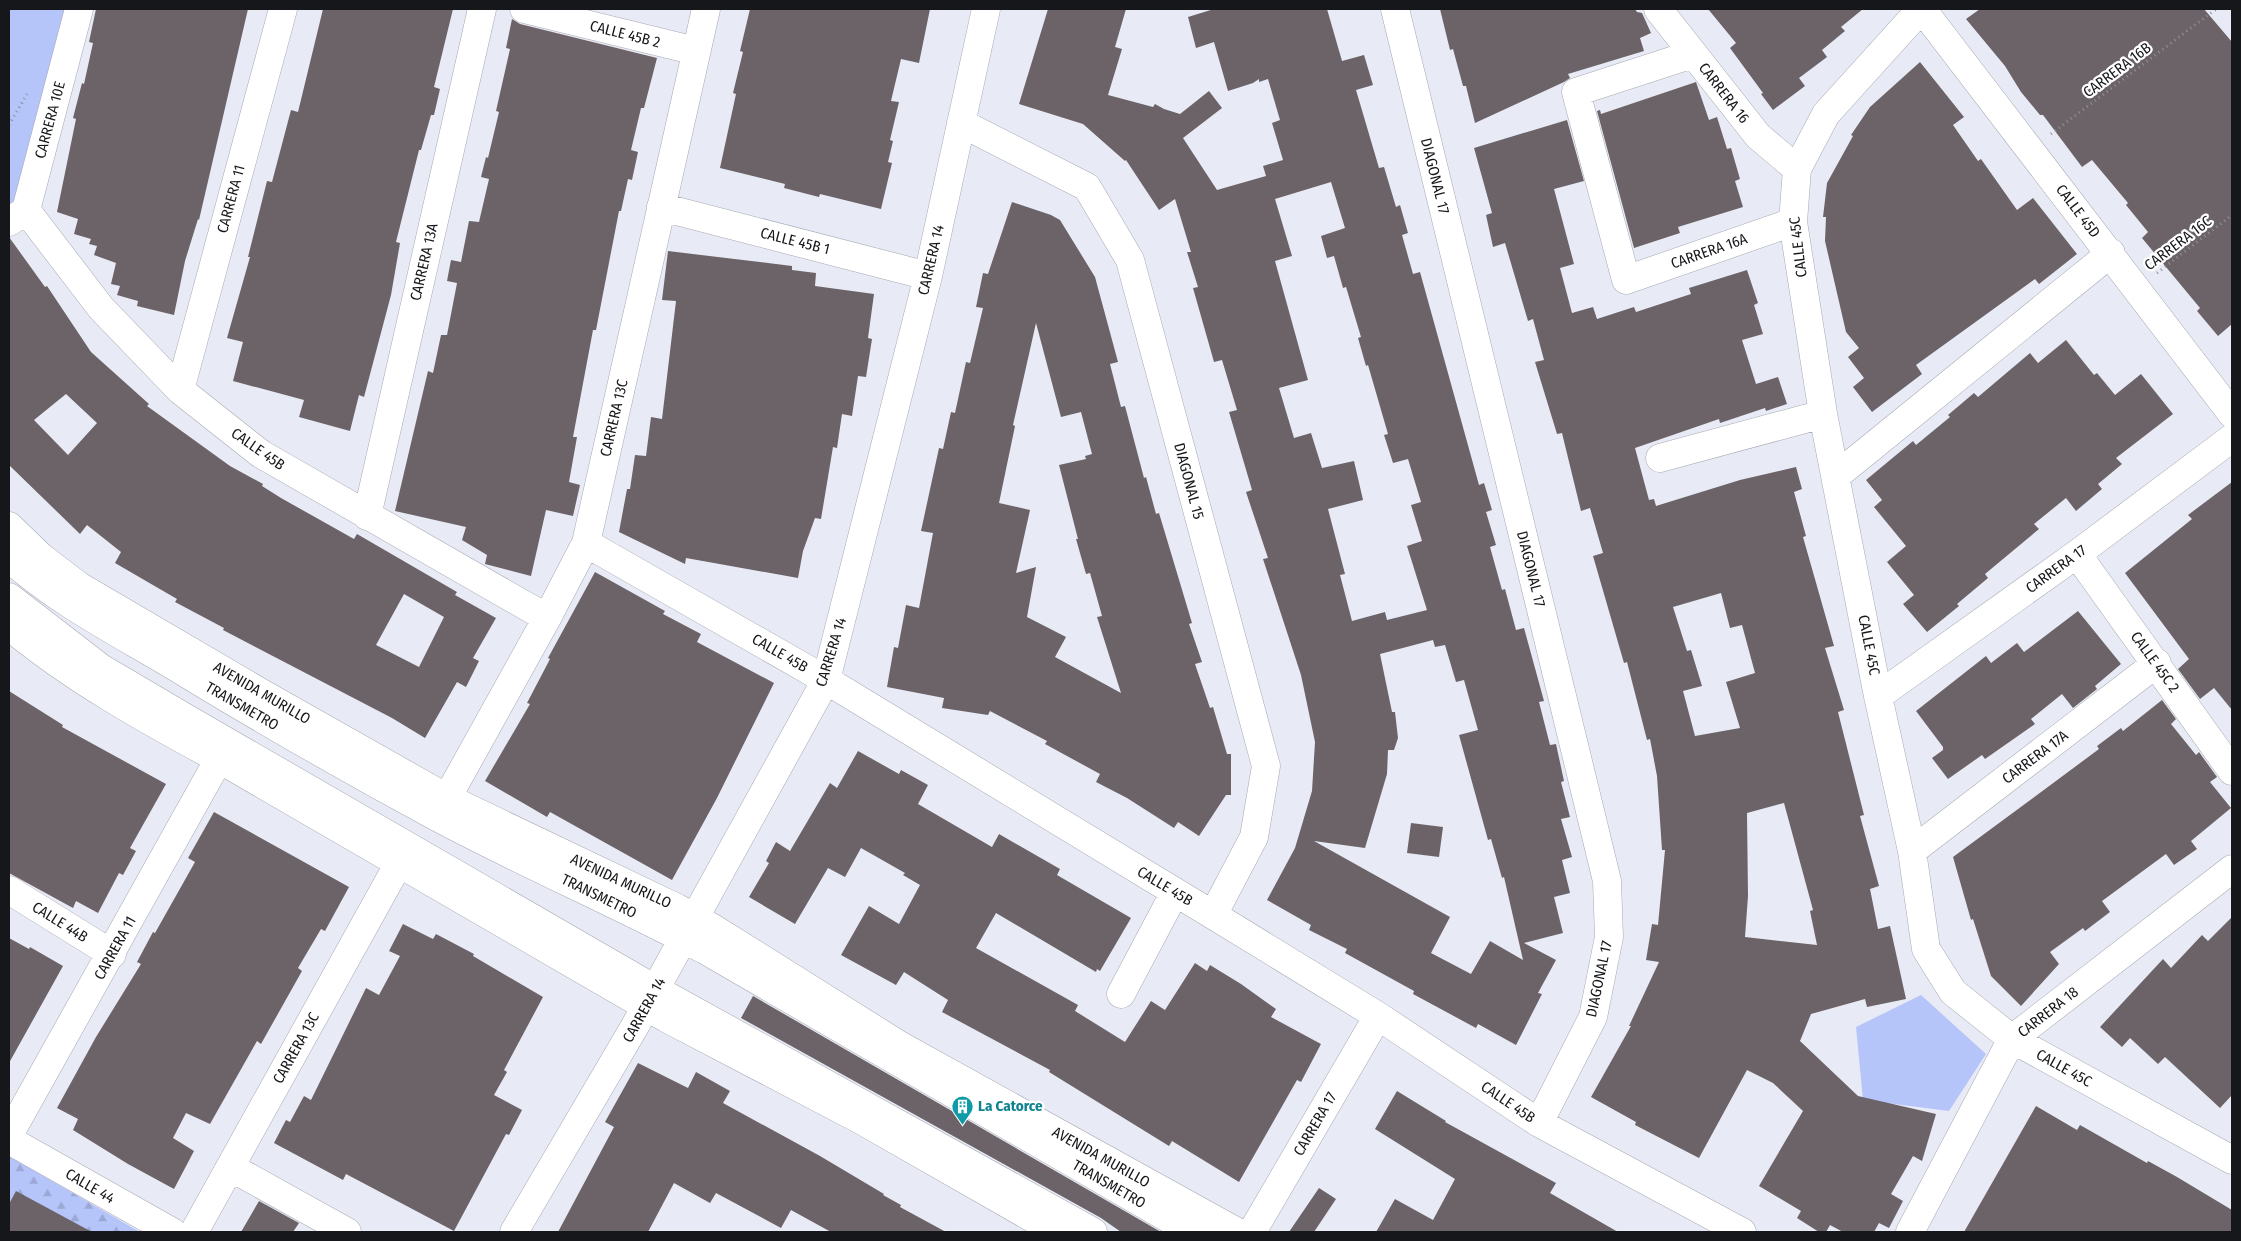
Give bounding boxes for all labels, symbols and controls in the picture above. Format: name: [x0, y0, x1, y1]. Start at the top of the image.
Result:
street label: CALLE 45B 2: [588, 17, 662, 51]
street label: CARRERA 16B: [2080, 39, 2154, 101]
street label: CARRERA 16: [1695, 59, 1753, 127]
street label: CARRERA 10E: [31, 79, 69, 161]
street label: DIAGONAL 17: [1417, 136, 1453, 216]
street label: CARRERA 11: [213, 163, 249, 235]
street label: CALLE 45D: [2052, 181, 2104, 241]
street label: CARRERA 16C: [2141, 212, 2215, 274]
street label: CALLE 45C: [1785, 215, 1811, 278]
street label: CARRERA 13A: [406, 221, 442, 303]
street label: CARRERA 14: [914, 223, 948, 297]
street label: CALLE 45B 1: [758, 224, 832, 258]
street label: CARRERA 16A: [1668, 229, 1750, 272]
street label: CARRERA 13C: [596, 377, 632, 458]
street label: CALLE 45B: [228, 424, 288, 474]
street label: DIAGONAL 15: [1170, 441, 1208, 521]
street label: DIAGONAL 17: [1513, 529, 1549, 609]
street label: CARRERA 17: [2022, 541, 2090, 597]
street label: CALLE 45C: [1854, 613, 1884, 677]
street label: CARRERA 14: [812, 615, 850, 689]
street label: CALLE 45C 2: [2127, 628, 2183, 696]
street label: CALLE 45B: [749, 630, 811, 676]
street label: AVENIDA MURILLO: [210, 658, 314, 728]
street label: TRANSMETRO: [202, 678, 282, 734]
street label: CARRERA 17A: [1998, 726, 2072, 788]
street label: AVENIDA MURILLO: [568, 850, 674, 912]
street label: CALLE 45B: [1134, 862, 1196, 910]
street label: TRANSMETRO: [558, 870, 640, 922]
street label: CALLE 44B: [29, 898, 91, 946]
street label: CARRERA 11: [90, 913, 140, 983]
street label: DIAGONAL 17: [1582, 939, 1616, 1019]
street label: CARRERA 14: [619, 974, 669, 1046]
street label: CARRERA 18: [2014, 983, 2082, 1041]
street label: CARRERA 13C: [269, 1009, 323, 1087]
street label: CALLE 45C: [2033, 1045, 2095, 1091]
street label: CALLE 45B: [1477, 1077, 1539, 1127]
street label: CARRERA 17: [1290, 1089, 1340, 1159]
building icon: La Catorce: [950, 1094, 974, 1125]
place label: La Catorce: [978, 1097, 1043, 1115]
street label: AVENIDA MURILLO: [1049, 1123, 1153, 1191]
street label: TRANSMETRO: [1069, 1156, 1149, 1212]
street label: CALLE 44: [62, 1165, 118, 1207]

